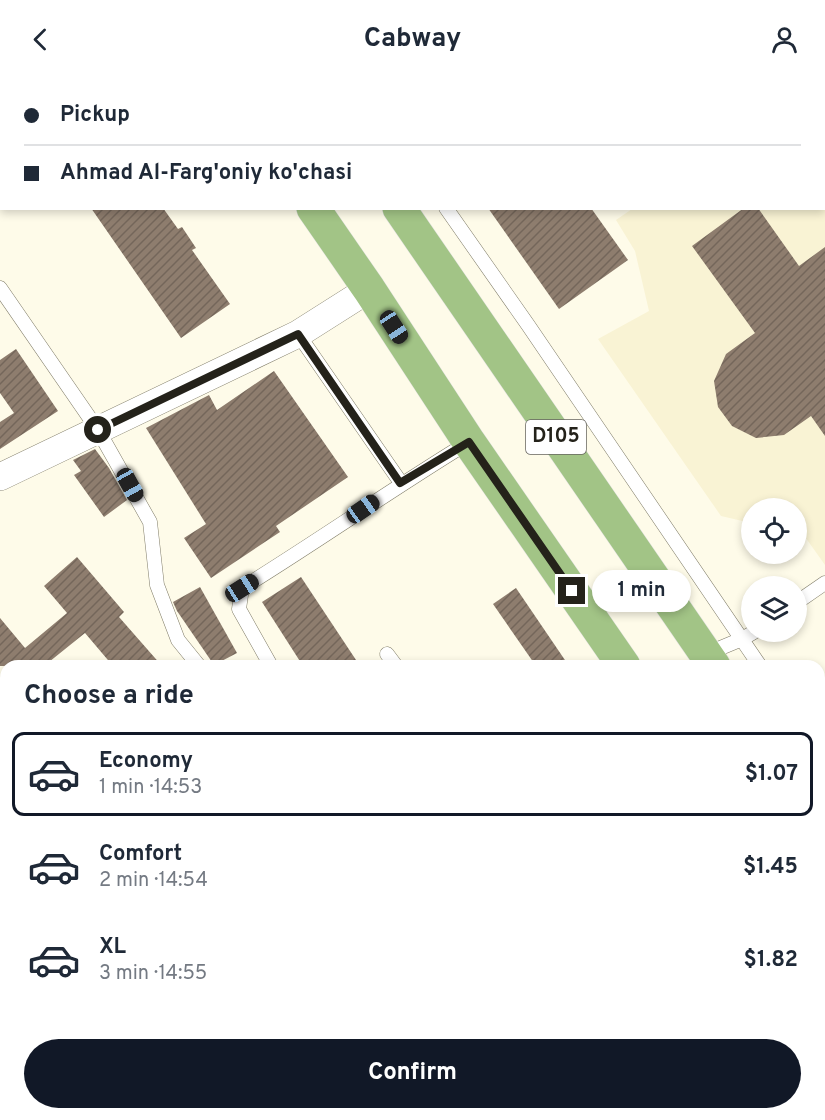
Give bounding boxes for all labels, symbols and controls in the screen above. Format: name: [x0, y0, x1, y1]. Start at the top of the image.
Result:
text: Cabway: [364, 22, 461, 56]
icon: back: [24, 23, 57, 56]
icon: person: [768, 23, 801, 56]
text: Pickup: [60, 102, 130, 129]
text: Ahmad Al-Farg'oniy ko'chasi: [60, 160, 352, 187]
car: [377, 307, 411, 347]
route start: [84, 416, 111, 443]
road number: D105: [526, 420, 586, 454]
car: [113, 465, 147, 505]
car: [343, 491, 383, 527]
map controls: [741, 498, 807, 642]
button: locate: [741, 498, 807, 564]
callout: 1 min: [593, 570, 692, 612]
car: [222, 571, 262, 605]
button: layers: [741, 576, 807, 642]
route end: [558, 577, 585, 604]
text: 1 min: [617, 578, 666, 604]
text: Choose a ride: [24, 679, 194, 713]
icon: car: [27, 747, 81, 801]
text: Economy: [99, 748, 193, 775]
text: $1.07: [745, 761, 798, 788]
text: 1 min · 14:53: [99, 775, 202, 801]
icon: car: [27, 840, 81, 894]
text: Comfort: [99, 841, 182, 868]
text: $1.45: [743, 854, 798, 881]
text: 2 min · 14:54: [99, 868, 208, 894]
icon: car: [27, 933, 81, 987]
text: XL: [99, 934, 126, 961]
text: $1.82: [744, 947, 798, 974]
text: 3 min · 14:55: [99, 961, 207, 987]
button: Confirm: [24, 1039, 801, 1108]

